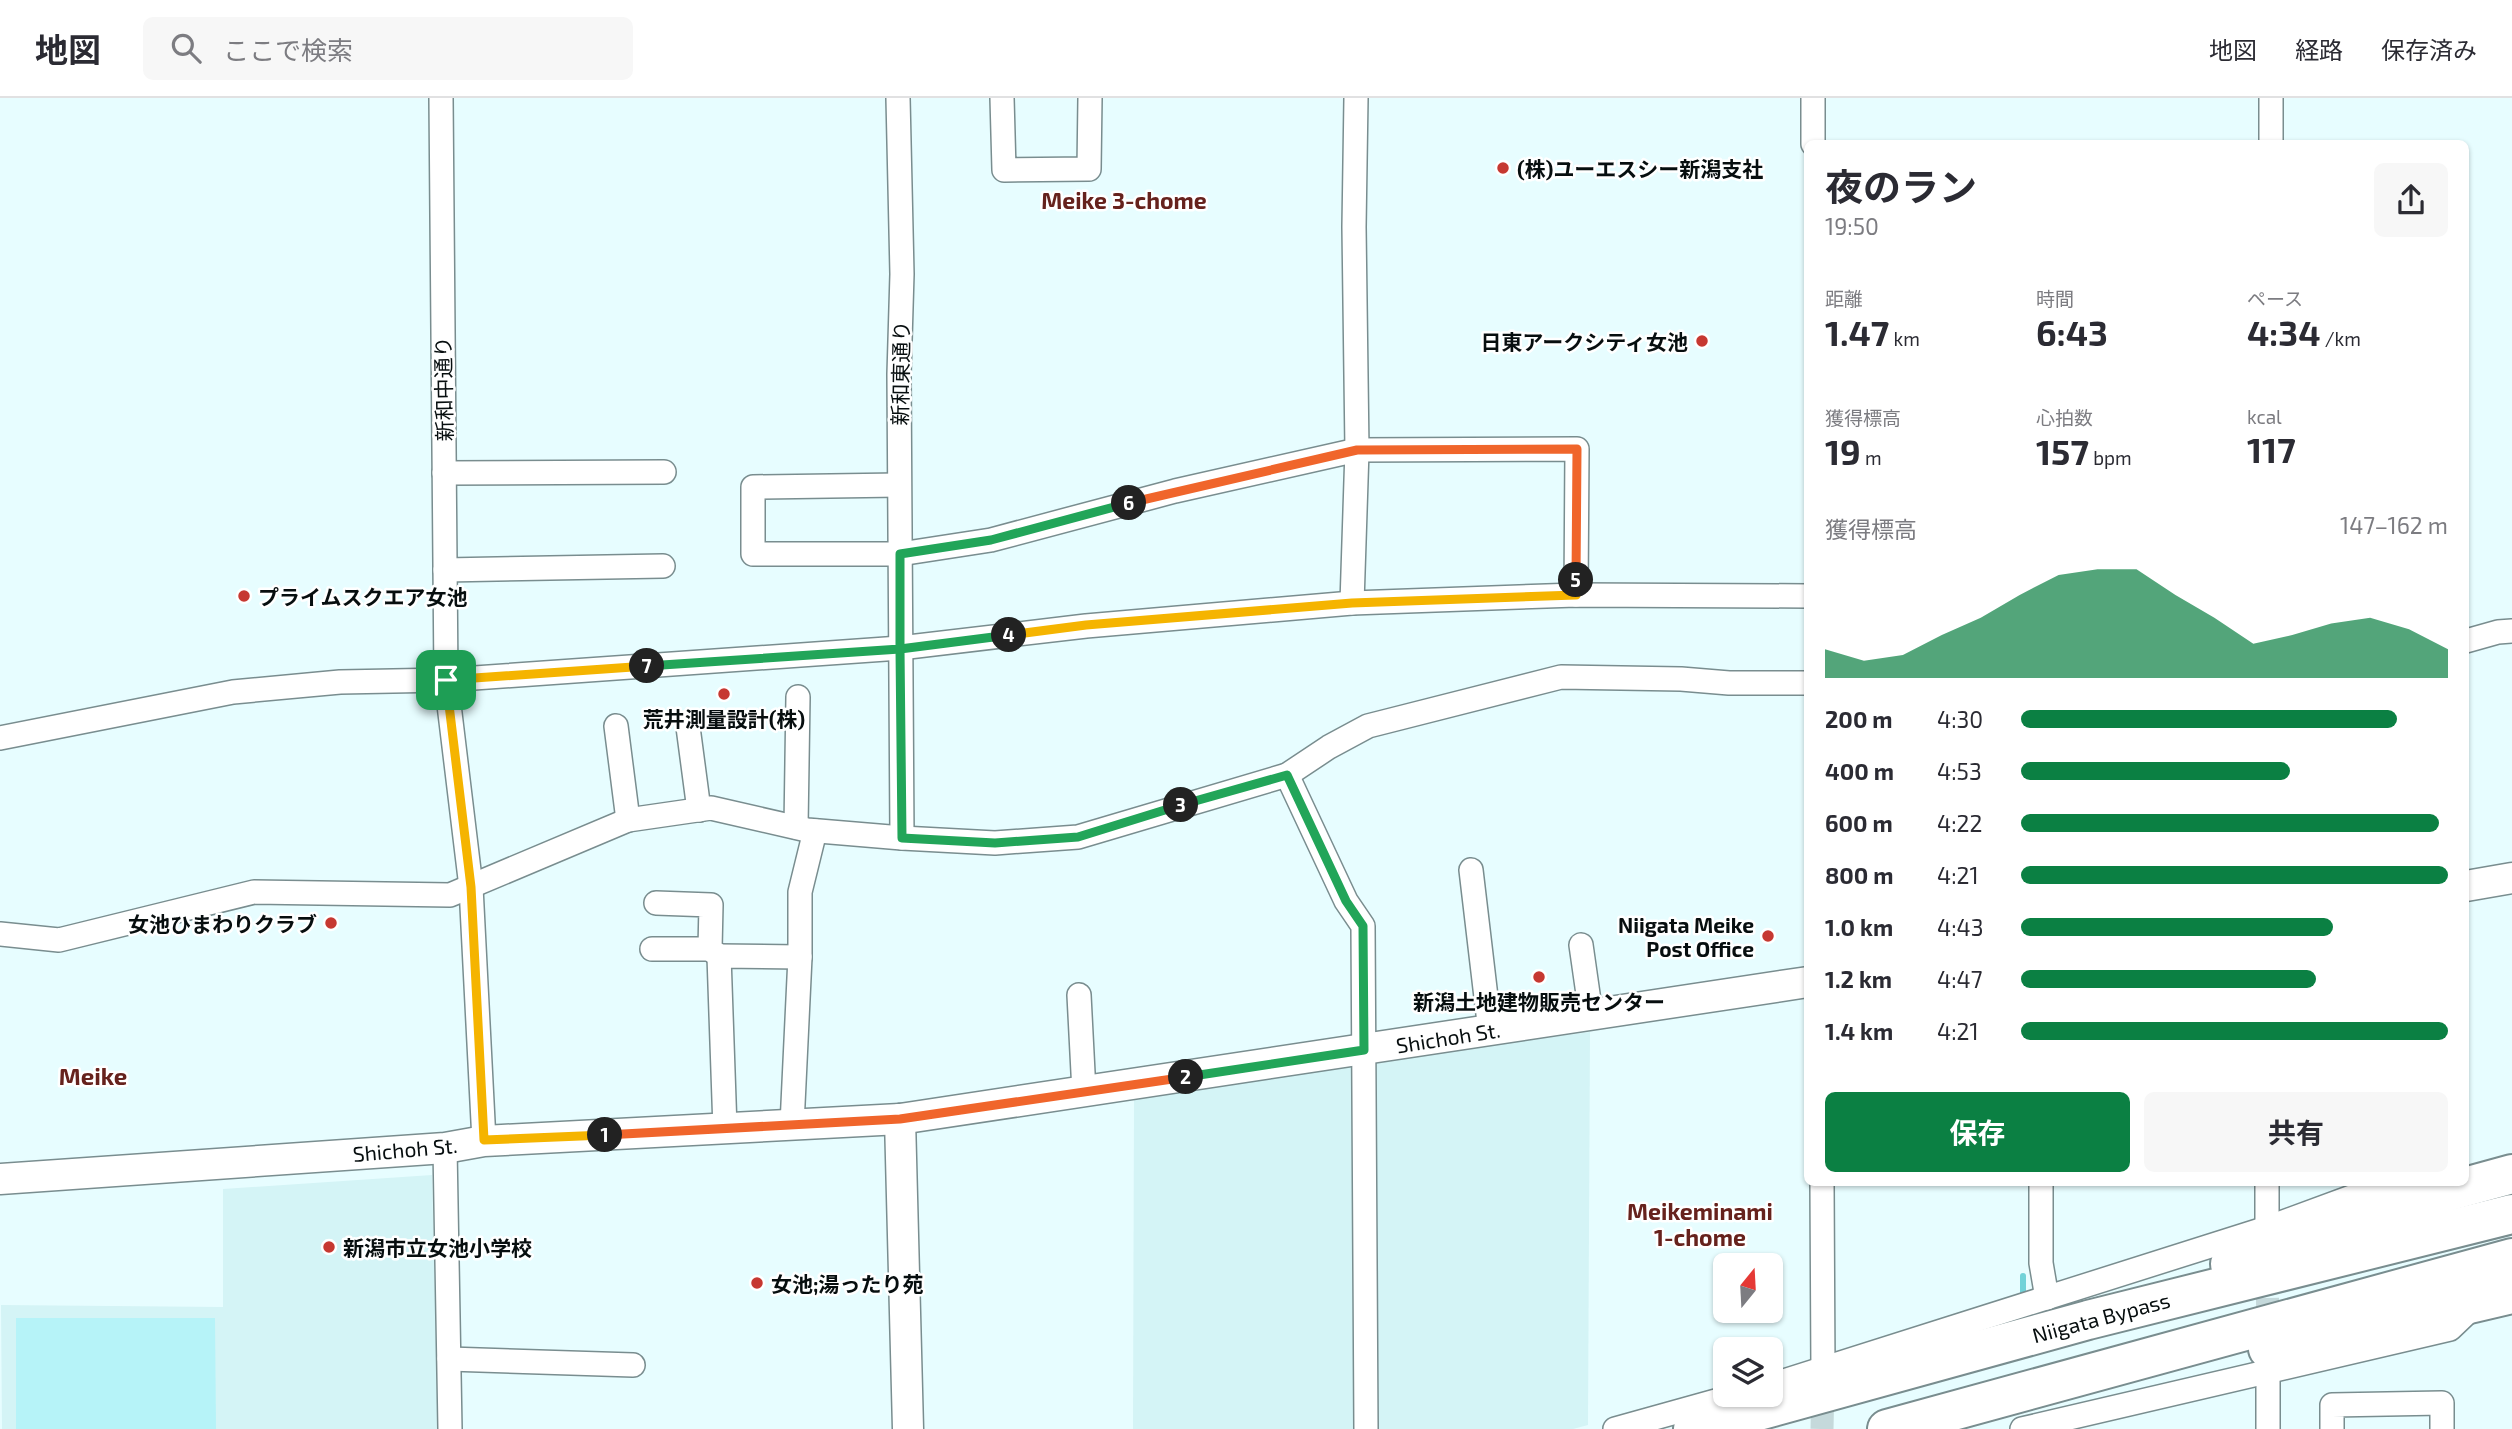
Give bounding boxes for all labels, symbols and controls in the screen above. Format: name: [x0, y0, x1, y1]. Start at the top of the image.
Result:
search box: [143, 17, 633, 80]
text: 地図: [35, 29, 101, 69]
icon: search: [167, 29, 205, 67]
text: ここで検索: [223, 34, 353, 65]
text: 地図: [2209, 35, 2257, 64]
text: 経路: [2295, 35, 2343, 64]
text: 保存済み: [2381, 35, 2477, 64]
place label: (株)ユーエスシー新潟支社: [1517, 156, 1763, 181]
marker: (株)ユーエスシー新潟支社: [1495, 160, 1511, 176]
text: 夜のラン: [1825, 163, 1977, 209]
button: share: [2374, 163, 2448, 237]
district label: Meike 3-chome: [1041, 186, 1207, 214]
text: 19:50: [1825, 212, 1879, 240]
text: 距離: [1825, 287, 1863, 310]
text: 時間: [2036, 287, 2074, 310]
text: ペース: [2247, 287, 2303, 310]
text: 1.47: [1825, 311, 1889, 353]
text: 6:43: [2036, 311, 2108, 353]
text: 4:34: [2247, 311, 2320, 353]
street label: 新和東通り: [887, 320, 913, 426]
text: km: [1889, 327, 1920, 350]
text: /km: [2320, 327, 2361, 350]
place label: 日東アークシティ女池: [1481, 329, 1688, 354]
marker: 日東アークシティ女池: [1694, 333, 1710, 349]
street label: 新和中通り: [430, 336, 456, 442]
text: kcal: [2247, 405, 2282, 428]
text: 獲得標高: [1825, 406, 1901, 429]
text: 心拍数: [2036, 406, 2093, 429]
text: 117: [2247, 428, 2296, 470]
text: 19: [1825, 430, 1861, 472]
text: 157: [2036, 430, 2089, 472]
text: m: [1861, 446, 1882, 469]
text: bpm: [2089, 446, 2132, 469]
pin: 6: [1112, 486, 1146, 520]
text: 6: [1123, 491, 1134, 514]
text: 147–162 m: [2340, 511, 2448, 539]
text: 獲得標高: [1825, 515, 1917, 543]
pin: 5: [1558, 562, 1594, 598]
text: 5: [1570, 568, 1581, 591]
place label: プライムスクエア女池: [258, 584, 468, 609]
marker: プライムスクエア女池: [236, 588, 252, 604]
pin: 4: [992, 618, 1026, 652]
text: 4: [1002, 623, 1015, 646]
pin: 7: [630, 648, 664, 684]
pin: [416, 650, 476, 710]
text: 7: [641, 654, 652, 677]
icon: arrive: [427, 661, 465, 699]
marker: 荒井測量設計(株): [716, 686, 732, 702]
text: 200 m: [1825, 705, 1893, 733]
text: 4:30: [1937, 705, 1983, 733]
place label: 荒井測量設計(株): [643, 706, 805, 731]
text: 400 m: [1825, 757, 1894, 785]
text: 4:53: [1937, 757, 1982, 785]
pin: 3: [1164, 788, 1198, 822]
text: 3: [1175, 793, 1186, 816]
text: 600 m: [1825, 809, 1893, 837]
text: 4:22: [1937, 809, 1982, 837]
text: 800 m: [1825, 861, 1894, 889]
text: 4:21: [1937, 861, 1979, 889]
place label: 女池ひまわりクラブ: [128, 911, 317, 936]
place label: Niigata Meike Post Office: [1618, 912, 1754, 961]
text: 1.0 km: [1825, 913, 1893, 941]
text: 4:43: [1937, 913, 1984, 941]
marker: 女池ひまわりクラブ: [323, 915, 339, 931]
marker: Niigata Meike Post Office: [1760, 928, 1776, 944]
text: 1.2 km: [1825, 965, 1892, 993]
text: 4:47: [1937, 965, 1983, 993]
marker: 新潟土地建物販売センター: [1531, 969, 1547, 985]
place label: 新潟土地建物販売センター: [1413, 989, 1665, 1014]
street label: Shichoh St.: [1394, 1016, 1502, 1058]
text: 1.4 km: [1825, 1017, 1893, 1045]
text: 4:21: [1937, 1017, 1979, 1045]
pin: 2: [1168, 1060, 1204, 1094]
district label: Meike: [59, 1061, 127, 1090]
text: 2: [1180, 1065, 1191, 1088]
button: 保存: [1825, 1092, 2130, 1172]
button: 共有: [2144, 1092, 2448, 1172]
pin: 1: [588, 1118, 622, 1152]
text: 1: [600, 1123, 609, 1146]
street label: Shichoh St.: [352, 1132, 458, 1166]
district label: Meikeminami 1-chome: [1627, 1197, 1773, 1251]
place label: 新潟市立女池小学校: [343, 1235, 532, 1260]
marker: 新潟市立女池小学校: [321, 1239, 337, 1255]
north arrow: [1713, 1253, 1783, 1323]
map controls: [1713, 1253, 1783, 1407]
place label: 女池;湯ったり苑: [771, 1271, 923, 1296]
marker: 女池;湯ったり苑: [749, 1275, 765, 1291]
street label: Niigata Bypass: [2029, 1287, 2173, 1347]
button: layers: [1713, 1337, 1783, 1407]

